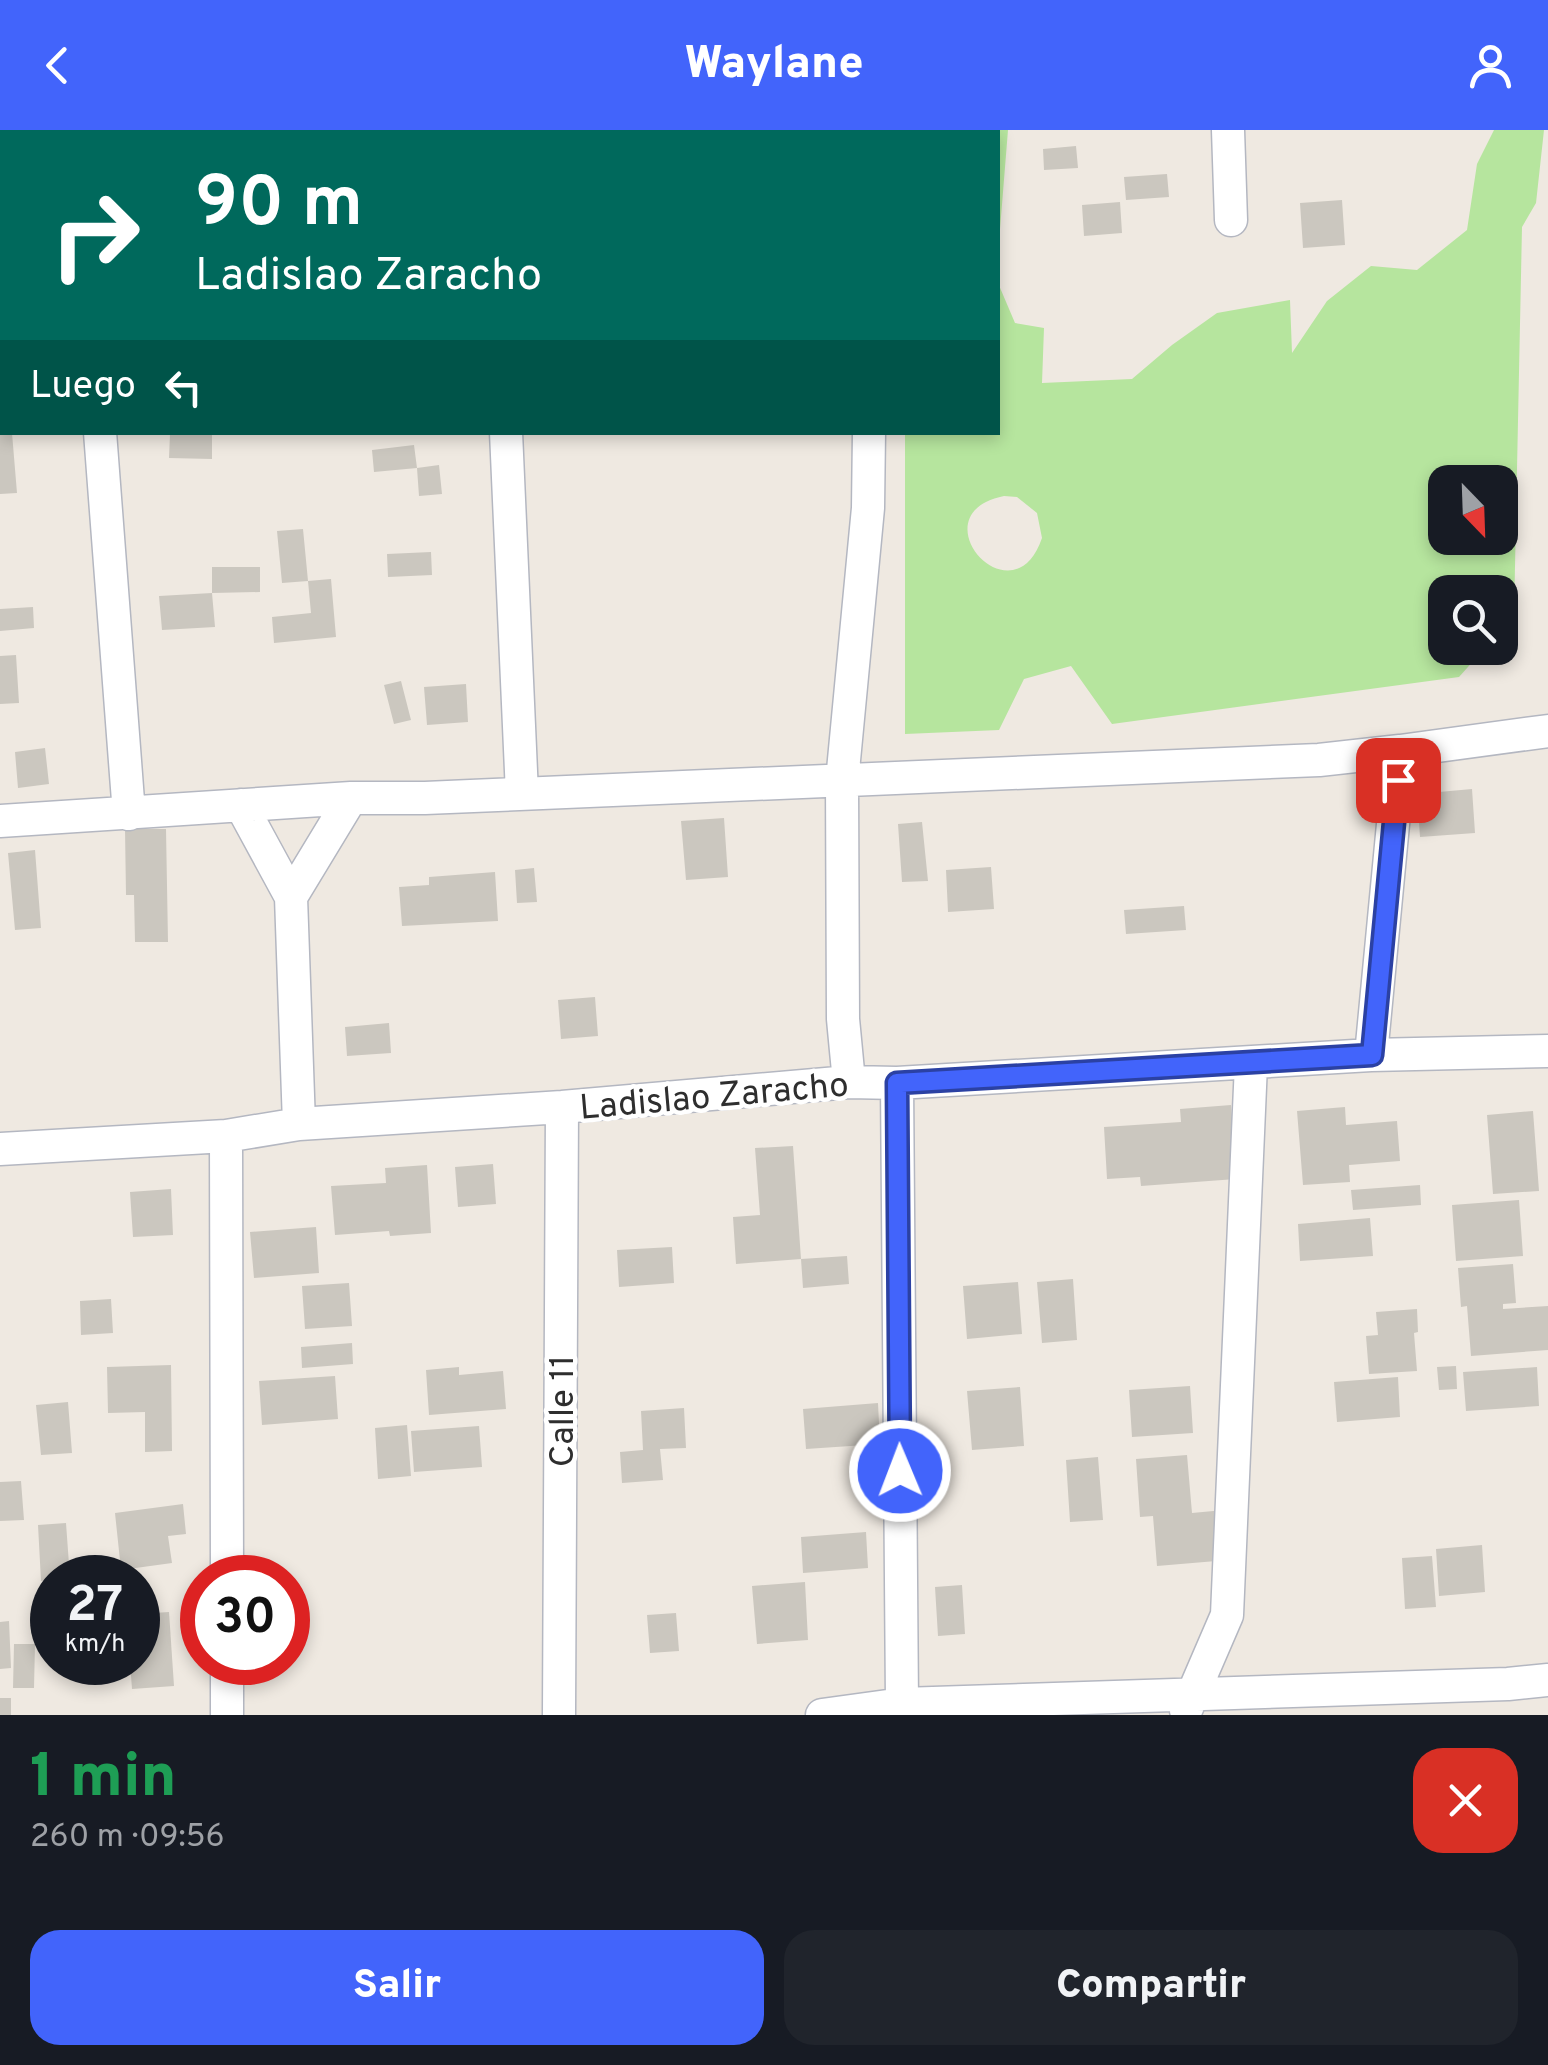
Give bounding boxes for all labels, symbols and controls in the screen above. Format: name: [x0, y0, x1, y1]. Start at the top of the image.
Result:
text: Waylane: [684, 37, 864, 94]
icon: back: [30, 38, 85, 93]
icon: person: [1463, 38, 1518, 93]
text: 90 m: [195, 162, 363, 251]
icon: right: [30, 170, 160, 300]
text: Ladislao Zaracho: [195, 249, 542, 306]
icon: left: [156, 360, 211, 415]
text: Luego: [30, 363, 136, 412]
north arrow: [1428, 465, 1518, 555]
map controls: [1428, 465, 1518, 665]
button: search: [1428, 575, 1518, 665]
pin: [1356, 738, 1441, 823]
icon: arrive: [1371, 753, 1426, 808]
street label: Ladislao Zaracho: [578, 1064, 851, 1132]
street label: Calle 11: [542, 1355, 586, 1467]
position arrow: [848, 1419, 952, 1523]
speed limit sign: 30: [180, 1555, 310, 1685]
text: 27: [67, 1576, 123, 1639]
text: km/h: [65, 1629, 125, 1661]
text: 1 min: [30, 1742, 177, 1818]
button: close: [1413, 1748, 1518, 1853]
text: 260 m · 09:56: [30, 1818, 225, 1858]
button: Salir: [30, 1930, 764, 2045]
button: Compartir: [784, 1930, 1518, 2045]

